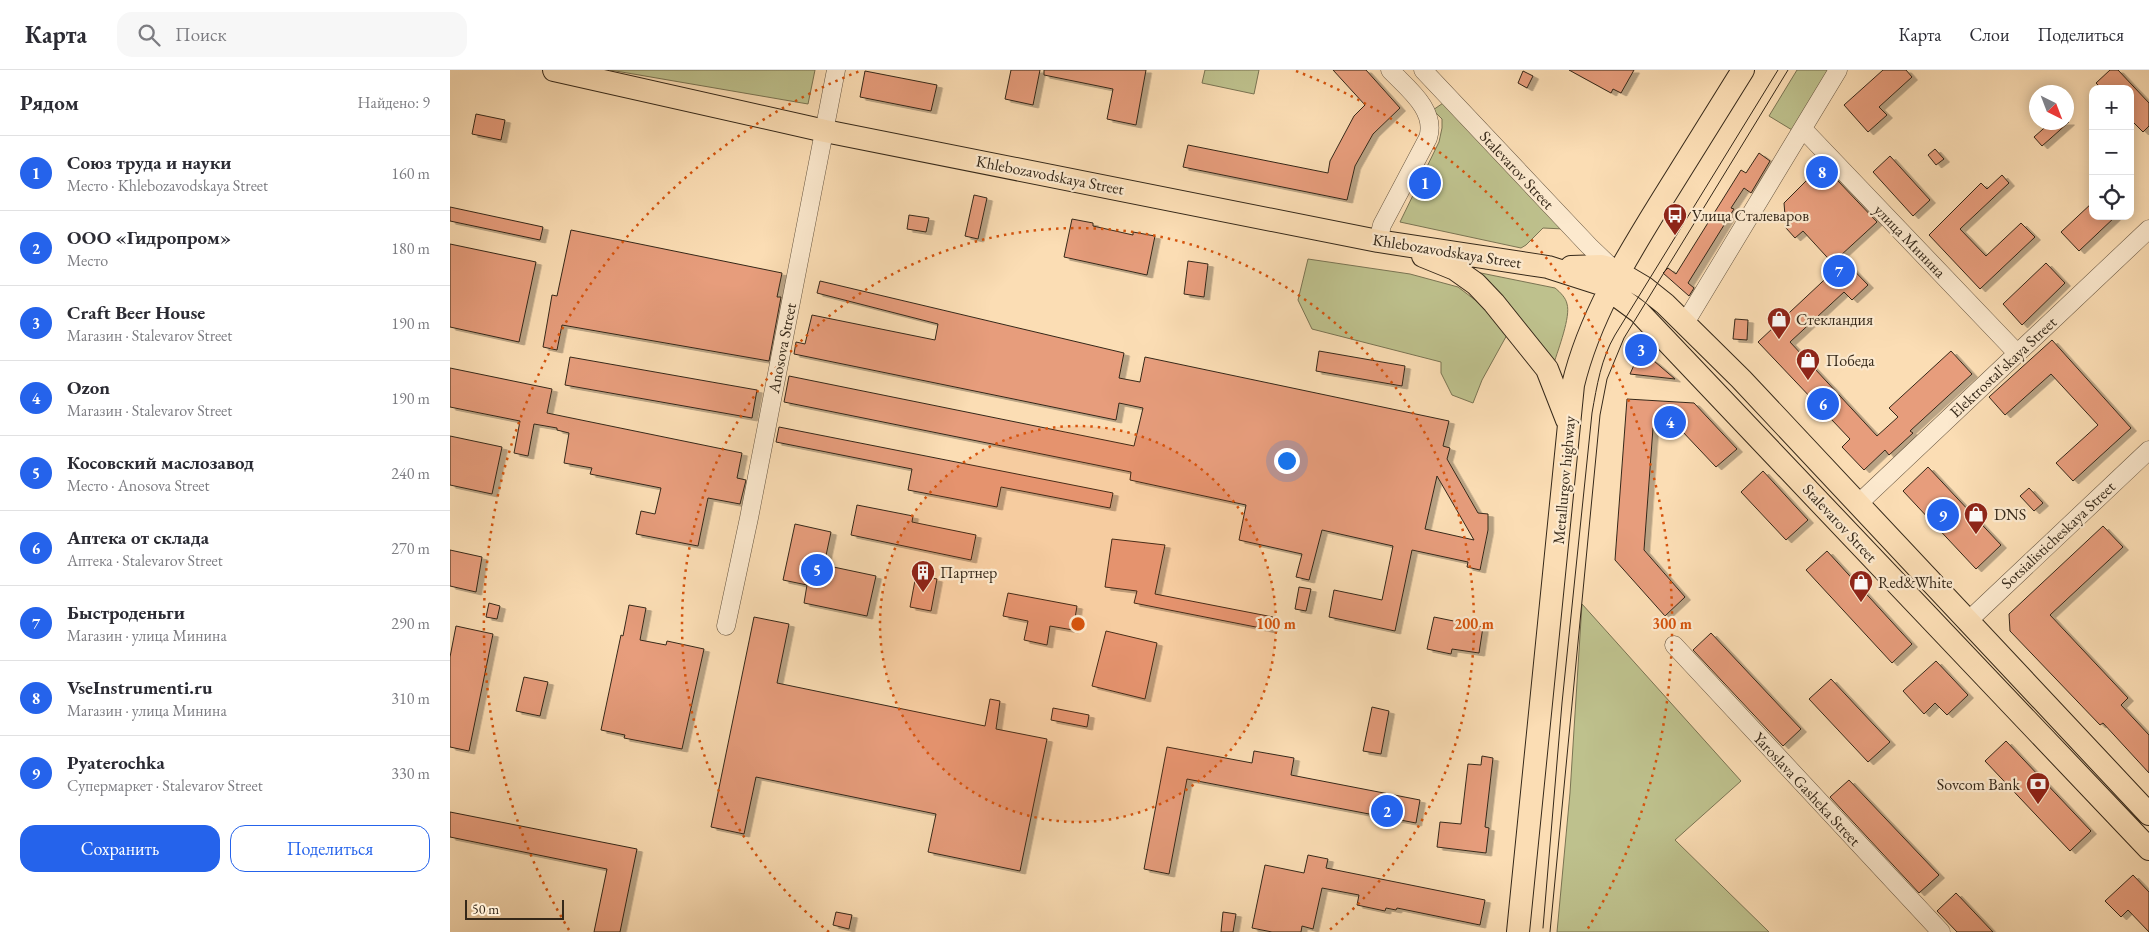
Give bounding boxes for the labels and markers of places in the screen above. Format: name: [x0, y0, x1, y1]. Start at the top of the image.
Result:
pin: 8: [1806, 153, 1838, 191]
pin: 1: [1409, 164, 1441, 202]
bus stop icon: Улица Сталеваров: [1662, 202, 1688, 236]
place label: Улица Сталеваров: [1691, 205, 1809, 226]
pin: 7: [1823, 252, 1855, 290]
shop icon: Стекландия: [1766, 306, 1792, 340]
place label: Стекландия: [1796, 309, 1873, 330]
pin: 3: [1625, 331, 1657, 369]
shop icon: Победа: [1795, 347, 1821, 381]
place label: Победа: [1826, 350, 1875, 371]
pin: 6: [1807, 385, 1839, 423]
pin: 4: [1654, 403, 1686, 441]
pin: 9: [1927, 496, 1959, 534]
shop icon: DNS: [1963, 501, 1989, 535]
place label: DNS: [1994, 504, 2026, 525]
pin: 5: [801, 551, 833, 589]
building icon: Партнер: [910, 559, 936, 593]
place label: Партнер: [940, 562, 997, 583]
shop icon: Red&White: [1848, 569, 1874, 603]
place label: Red&White: [1878, 572, 1952, 593]
centre of rings: [1069, 615, 1087, 633]
bank icon: Sovcom Bank: [2025, 771, 2051, 805]
place label: Sovcom Bank: [1937, 774, 2020, 795]
pin: 2: [1371, 792, 1403, 830]

